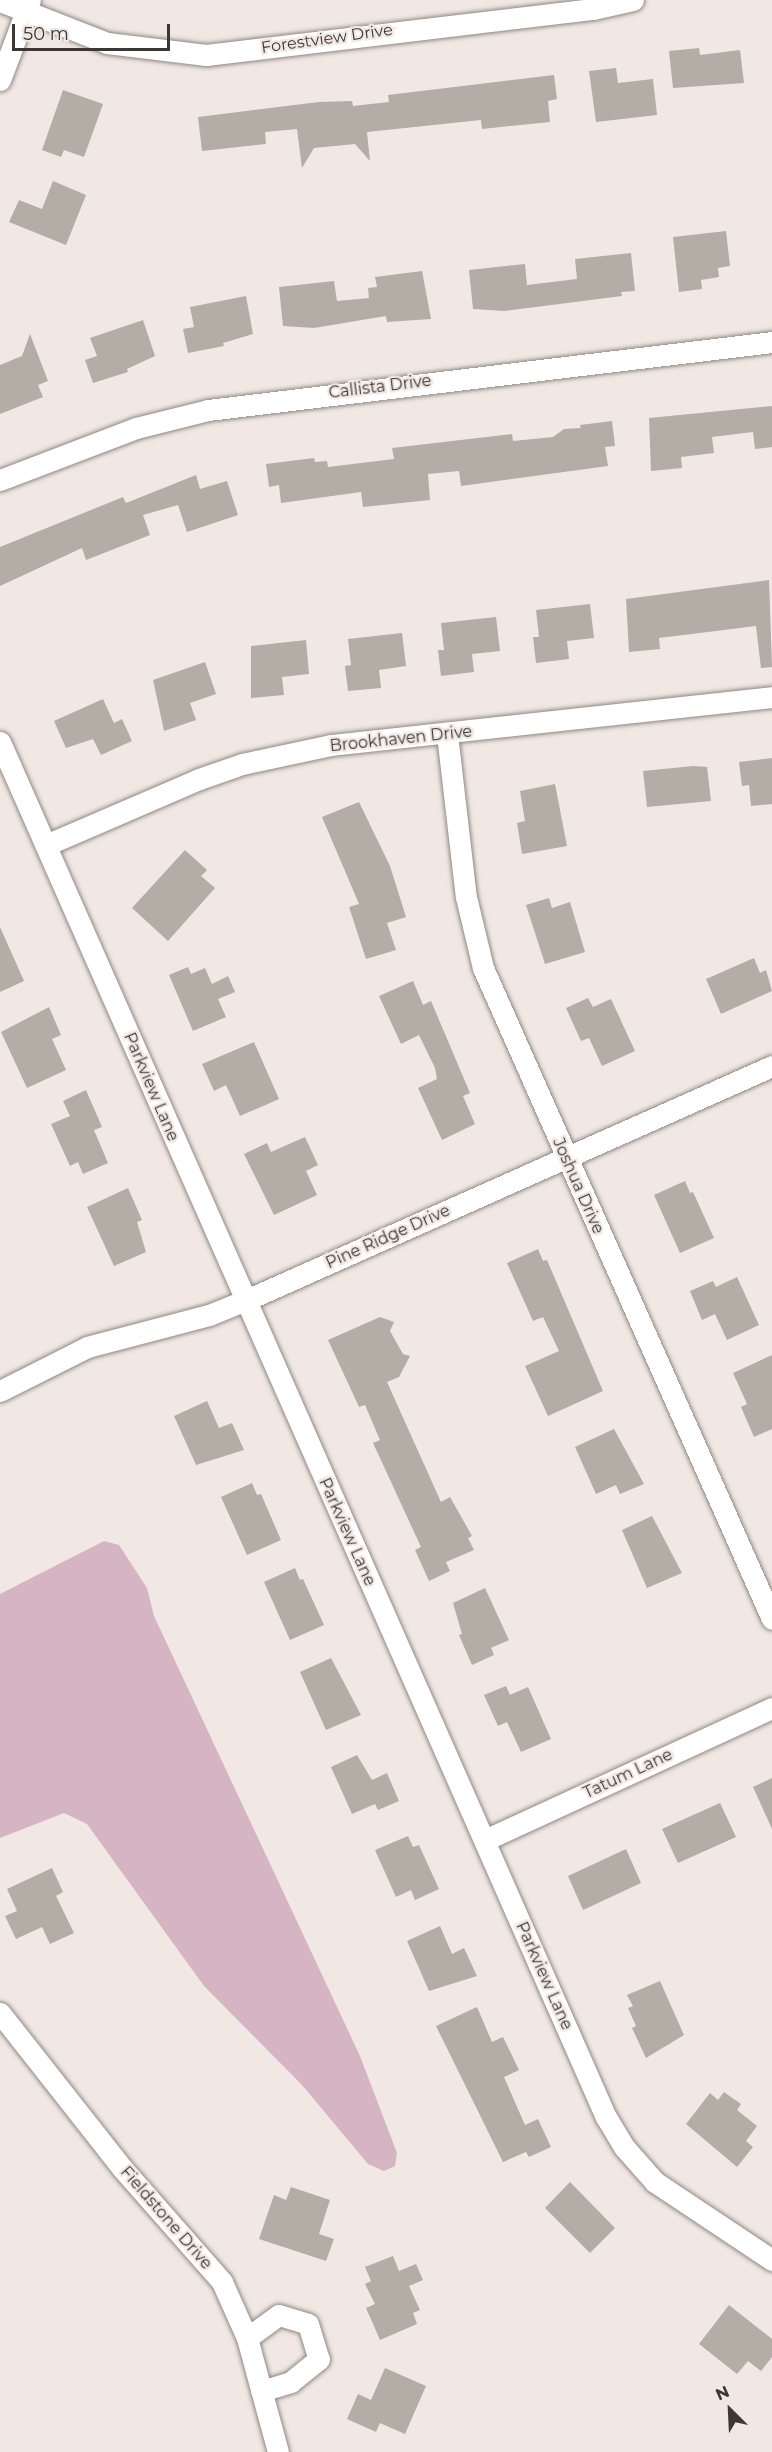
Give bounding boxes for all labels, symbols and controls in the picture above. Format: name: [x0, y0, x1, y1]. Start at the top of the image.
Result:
scale bar: [15, 12, 172, 50]
street label: Forestview Drive: [260, 20, 394, 58]
text: 50 m: [23, 23, 69, 45]
street label: Callista Drive: [328, 371, 432, 403]
street label: Brookhaven Drive: [329, 722, 473, 756]
street label: Parkview Lane: [119, 1030, 183, 1144]
street label: Joshua Drive: [548, 1135, 608, 1237]
street label: Pine Ridge Drive: [323, 1201, 453, 1273]
street label: Parkview Lane: [315, 1475, 379, 1589]
street label: Tatum Lane: [580, 1745, 676, 1803]
street label: Parkview Lane: [512, 1919, 576, 2033]
street label: Fieldstone Drive: [116, 2163, 216, 2273]
north arrow: [700, 2380, 760, 2440]
text: N: [713, 2382, 732, 2404]

